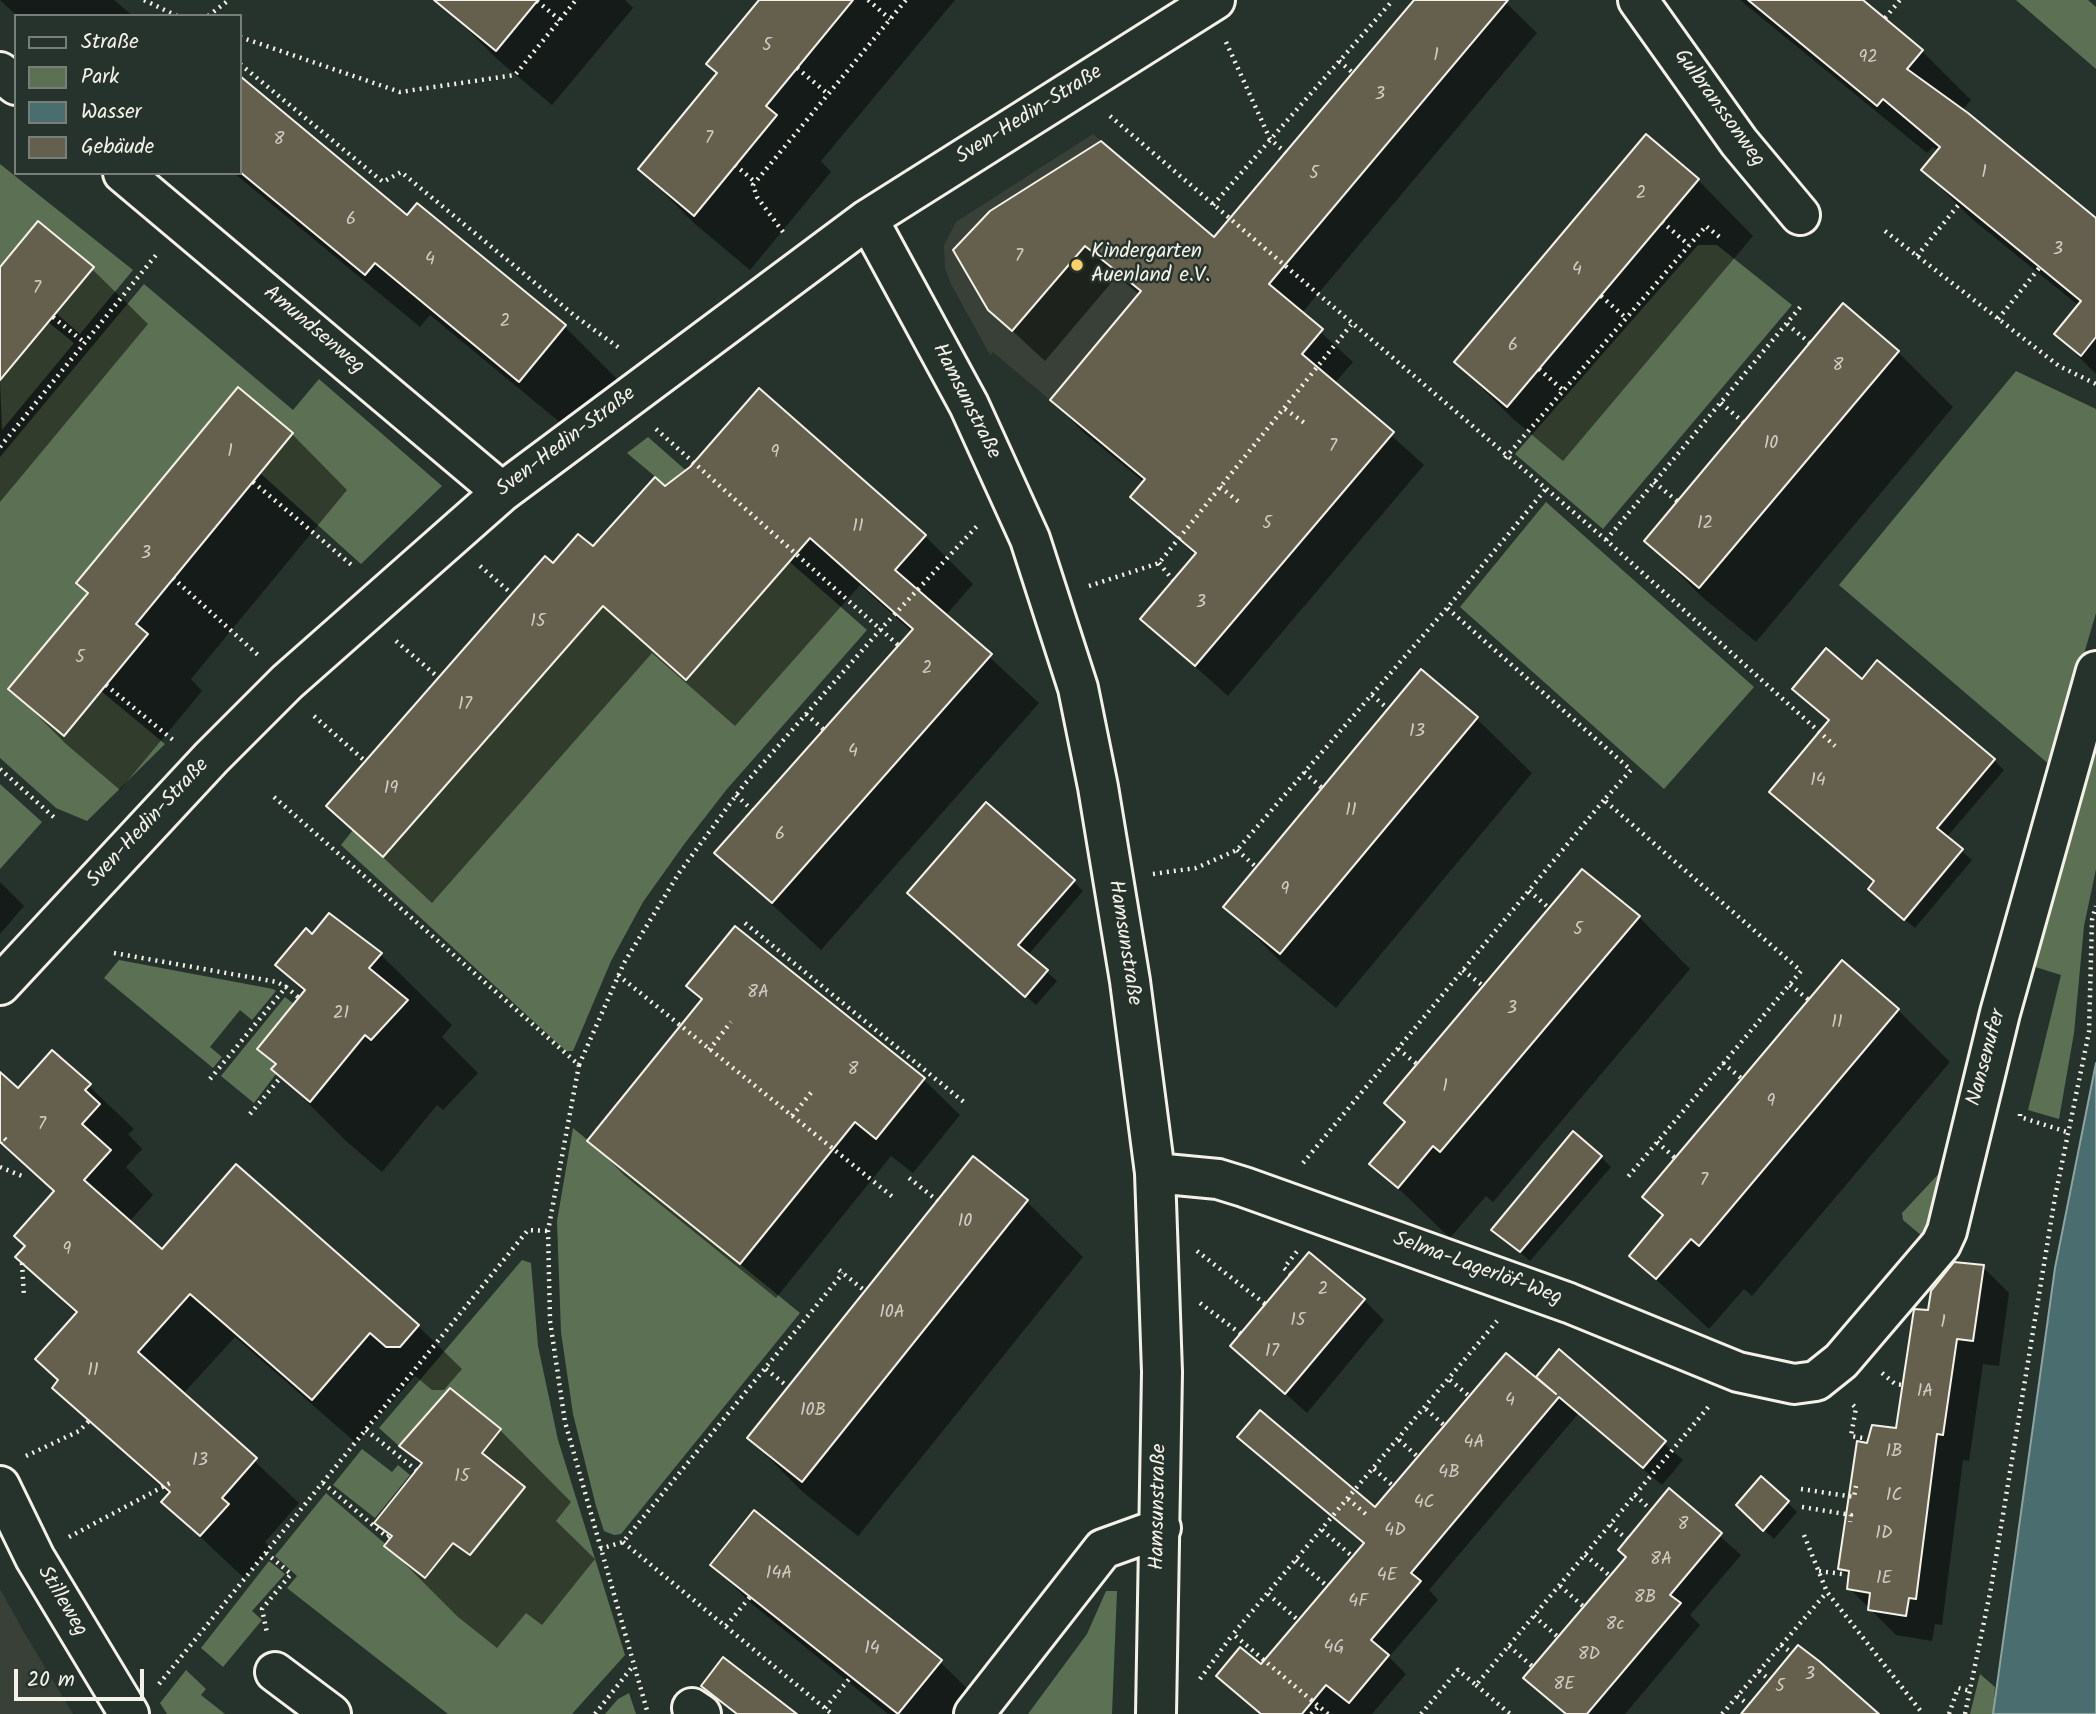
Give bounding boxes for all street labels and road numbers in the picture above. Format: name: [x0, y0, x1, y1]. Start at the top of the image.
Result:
street label: Gulbranssonweg: [1667, 45, 1769, 173]
street label: Sven-Hedin-Straße: [952, 61, 1108, 171]
street label: Amundsenweg: [257, 281, 369, 381]
street label: Hamsunstraße: [925, 340, 1005, 464]
street label: Sven-Hedin-Straße: [492, 382, 642, 504]
street label: Sven-Hedin-Straße: [83, 754, 215, 894]
street label: Hamsunstraße: [1101, 879, 1145, 1007]
street label: Nansenufer: [1963, 1007, 2013, 1109]
street label: Selma-Lagerlöf-Weg: [1389, 1228, 1565, 1312]
street label: Hamsunstraße: [1146, 1444, 1174, 1570]
street label: Stilleweg: [30, 1562, 92, 1642]

